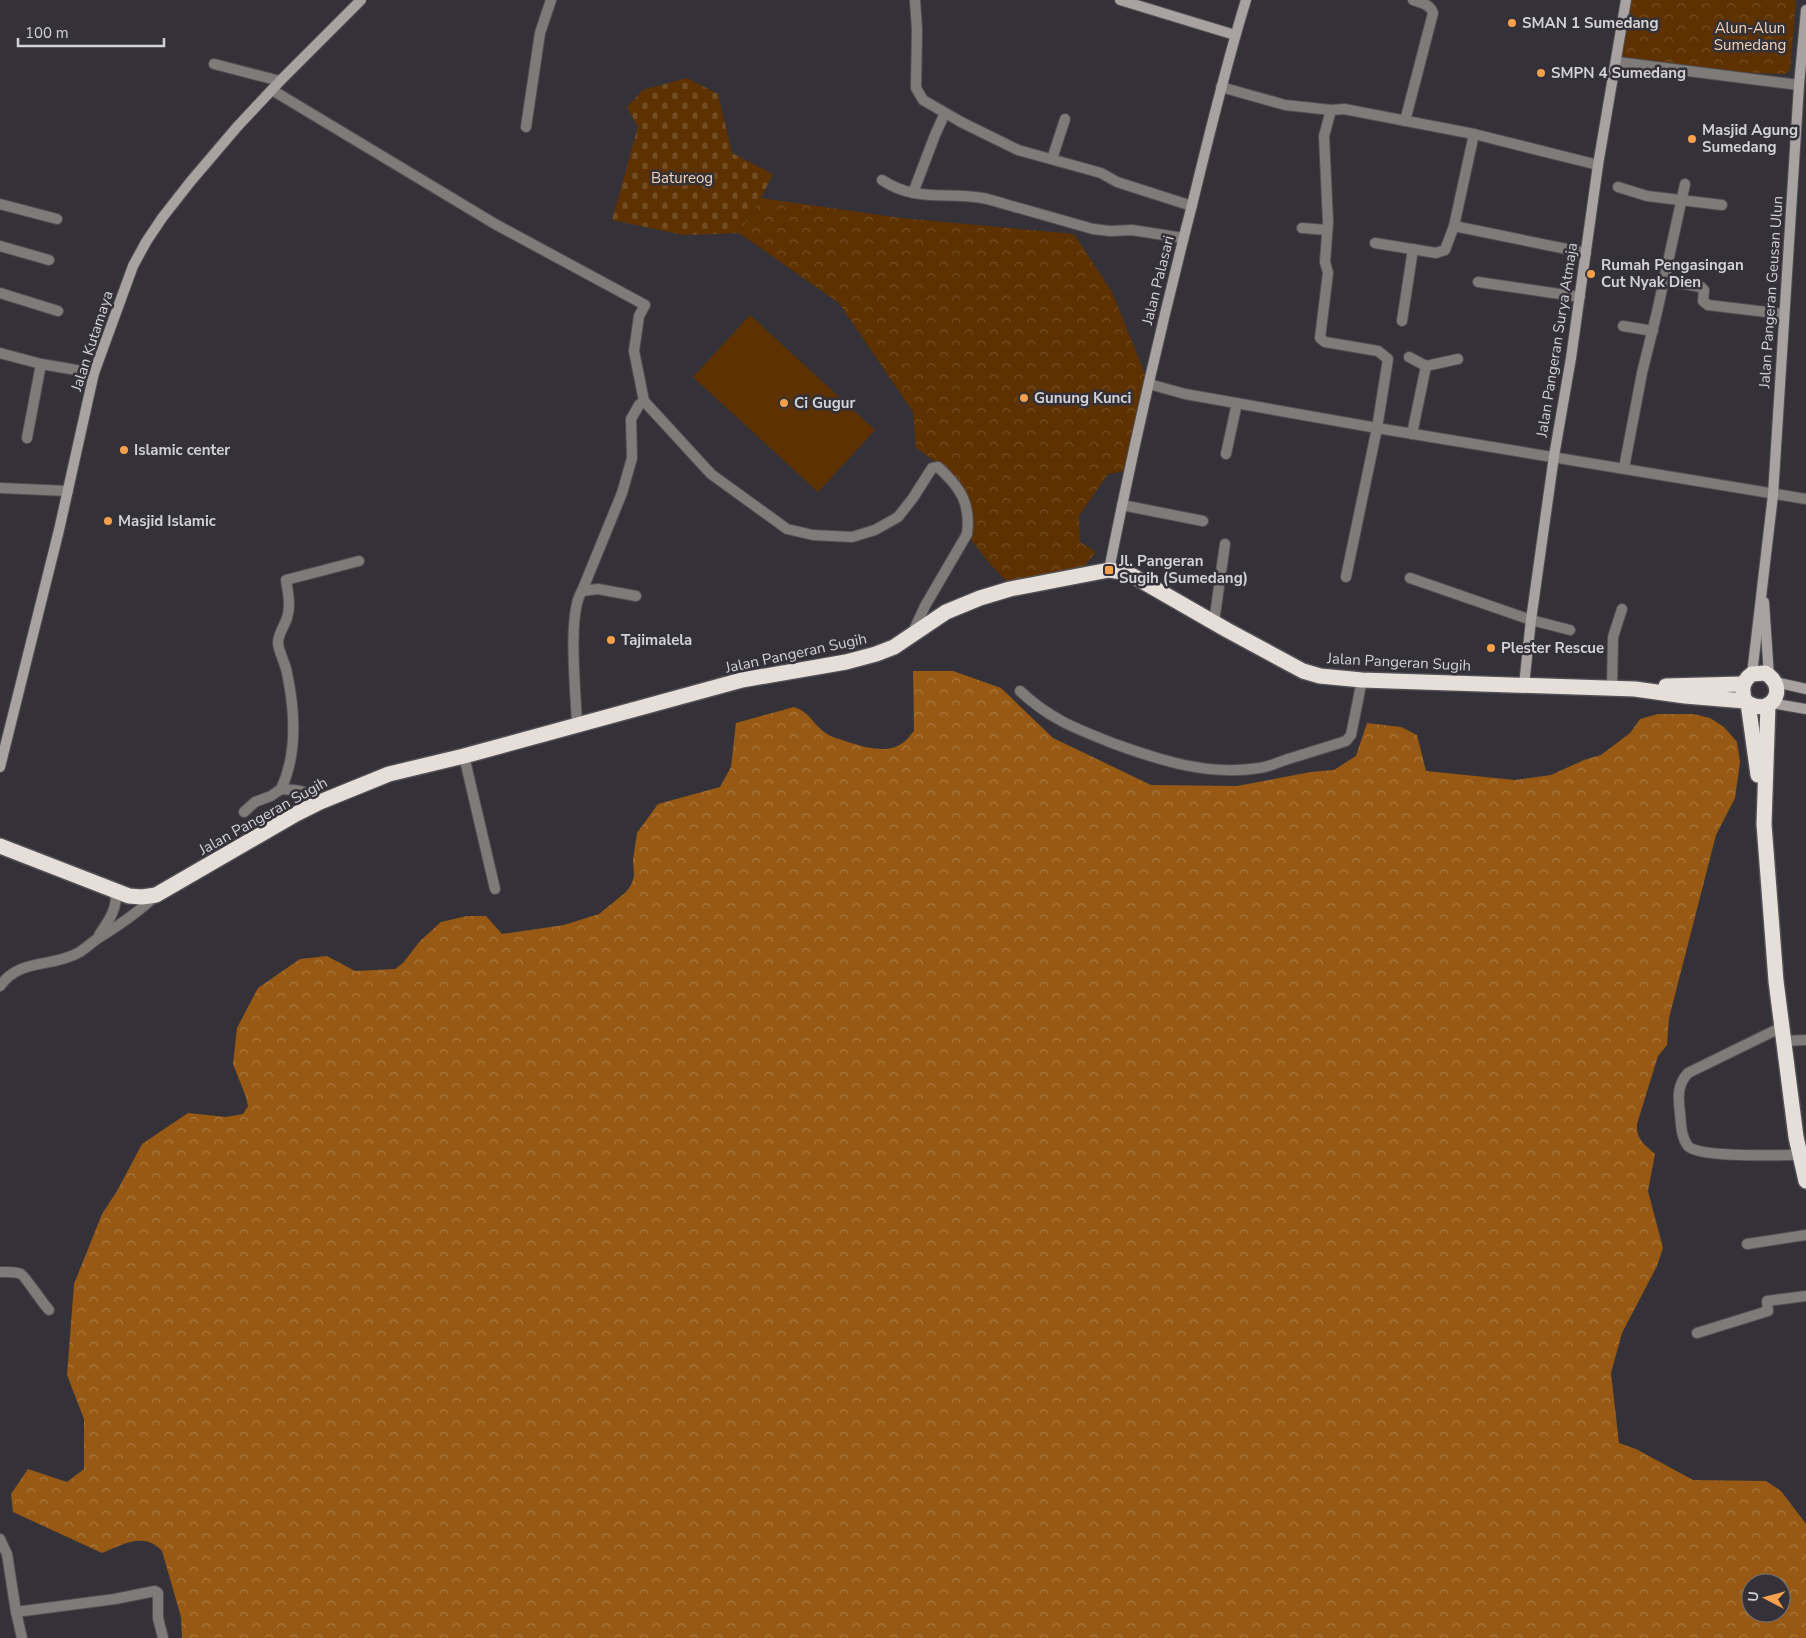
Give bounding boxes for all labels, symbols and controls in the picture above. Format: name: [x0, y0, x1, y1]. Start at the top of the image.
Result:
place label: SMAN 1 Sumedang: [1522, 13, 1658, 33]
scale bar: [18, 15, 164, 47]
marker: SMAN 1 Sumedang: [1506, 17, 1518, 29]
park label: Alun-Alun Sumedang: [1714, 18, 1786, 55]
text: 100 m: [25, 23, 69, 43]
place label: SMPN 4 Sumedang: [1551, 63, 1686, 83]
marker: SMPN 4 Sumedang: [1535, 67, 1547, 79]
place label: Masjid Agung Sumedang: [1702, 120, 1798, 157]
marker: Masjid Agung Sumedang: [1686, 133, 1698, 145]
park label: Batureog: [651, 168, 713, 188]
street label: Jalan Pangeran Geusan Ulun: [1754, 195, 1788, 390]
street label: Jalan Palasari: [1137, 233, 1179, 328]
street label: Jalan Pangeran Surya Atmaja: [1532, 241, 1582, 440]
place label: Rumah Pengasingan Cut Nyak Dien: [1601, 255, 1744, 292]
marker: Rumah Pengasingan Cut Nyak Dien: [1585, 268, 1597, 280]
street label: Jalan Kutamaya: [66, 288, 118, 395]
place label: Gunung Kunci: [1034, 388, 1131, 408]
marker: Gunung Kunci: [1018, 392, 1030, 404]
place label: Ci Gugur: [794, 393, 856, 413]
marker: Ci Gugur: [778, 397, 790, 409]
place label: Islamic center: [134, 440, 230, 460]
marker: Islamic center: [118, 444, 130, 456]
place label: Masjid Islamic: [118, 511, 216, 531]
marker: Masjid Islamic: [102, 515, 114, 527]
place label: Jl. Pangeran Sugih (Sumedang): [1118, 551, 1248, 588]
marker: Jl. Pangeran Sugih (Sumedang): [1103, 564, 1115, 576]
street label: Jalan Pangeran Sugih: [723, 628, 869, 678]
place label: Tajimalela: [621, 630, 692, 650]
marker: Tajimalela: [605, 634, 617, 646]
place label: Plester Rescue: [1501, 638, 1604, 658]
marker: Plester Rescue: [1485, 642, 1497, 654]
street label: Jalan Pangeran Sugih: [1326, 648, 1471, 676]
street label: Jalan Pangeran Sugih: [194, 772, 331, 860]
north arrow: [1741, 1573, 1791, 1623]
text: U: [1744, 1591, 1764, 1603]

